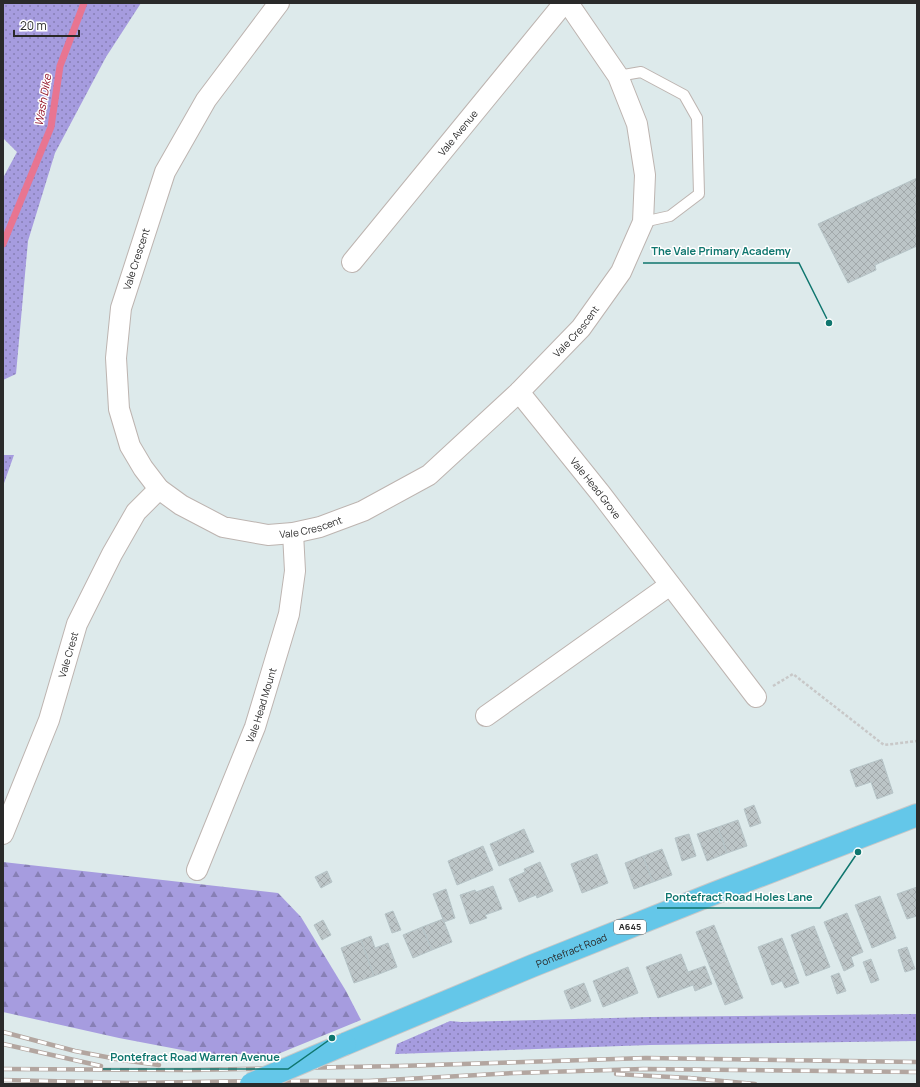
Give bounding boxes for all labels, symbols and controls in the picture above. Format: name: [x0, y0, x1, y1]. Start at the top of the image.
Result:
scale bar: [14, 12, 79, 38]
text: 20 m: [20, 17, 47, 34]
water label: Wash Dike: [31, 72, 55, 127]
street label: Vale Avenue: [435, 107, 481, 159]
street label: Vale Crescent: [119, 226, 153, 292]
callout: The Vale Primary Academy: [643, 240, 799, 263]
text: The Vale Primary Academy: [651, 243, 792, 258]
street label: Vale Crescent: [550, 302, 602, 360]
street label: Vale Head Grove: [567, 454, 624, 522]
street label: Vale Crescent: [279, 512, 344, 541]
street label: Vale Crest: [55, 630, 81, 679]
street label: Vale Head Mount: [242, 666, 279, 745]
callout: Pontefract Road Holes Lane: [657, 885, 820, 908]
text: Pontefract Road Holes Lane: [665, 889, 813, 904]
road number: A645: [614, 920, 646, 934]
street label: Pontefract Road: [534, 930, 609, 971]
callout: Pontefract Road Warren Avenue: [103, 1046, 288, 1069]
text: Pontefract Road Warren Avenue: [110, 1049, 280, 1064]

